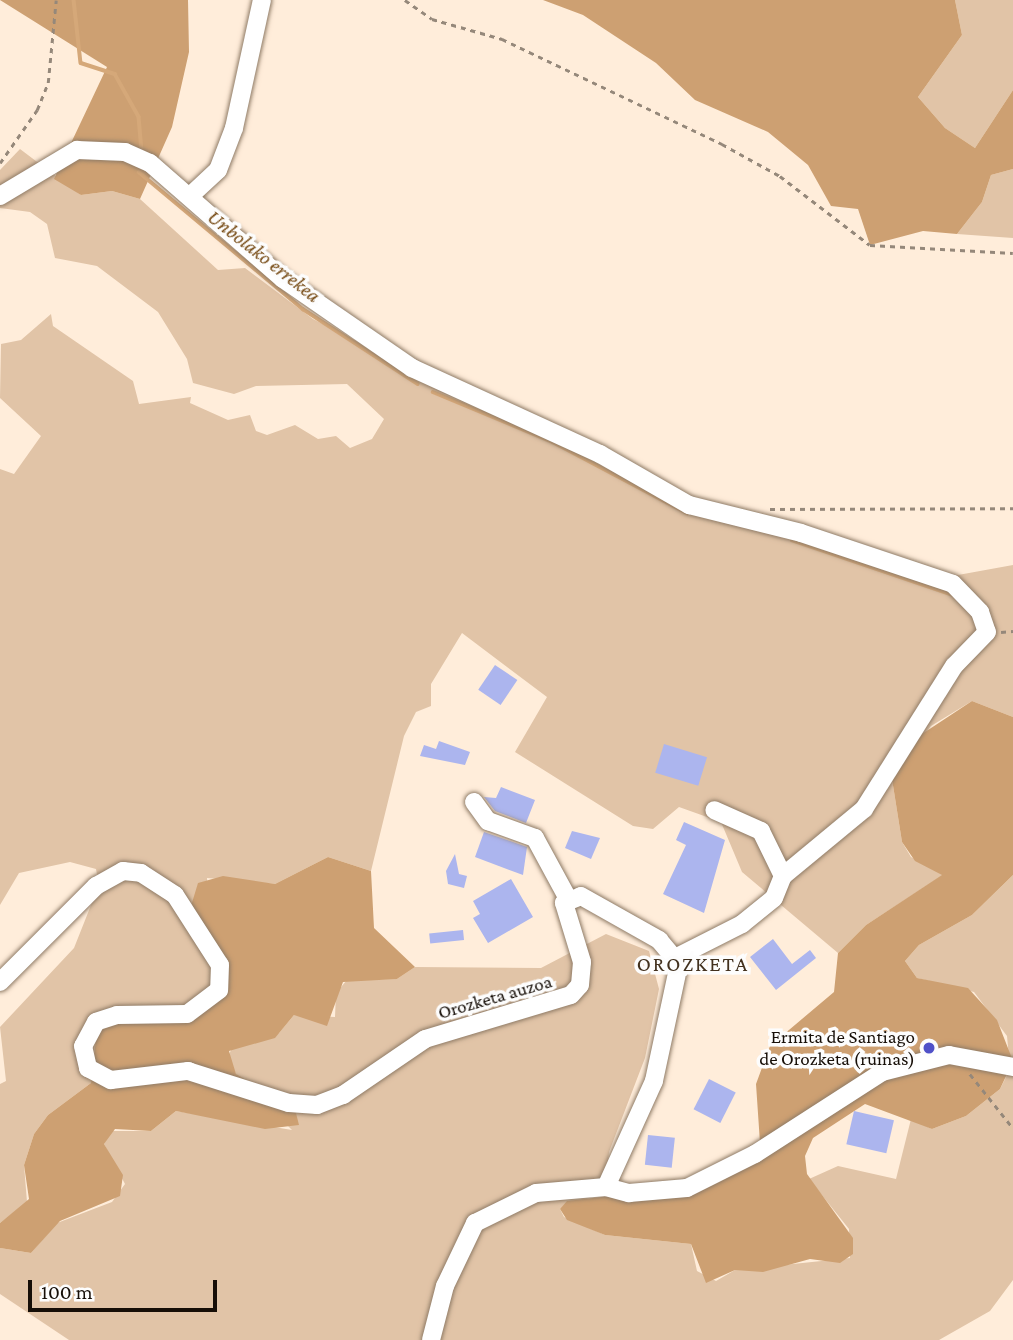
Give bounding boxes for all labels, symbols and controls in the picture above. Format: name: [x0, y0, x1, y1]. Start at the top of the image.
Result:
water label: Unbolako errekea: [202, 204, 326, 308]
district label: OROZKETA: [638, 951, 748, 977]
street label: Orozketa auzoa: [435, 970, 555, 1024]
place label: Ermita de Santiago de Orozketa (ruinas): [759, 1026, 915, 1070]
marker: Ermita de Santiago de Orozketa (ruinas): [921, 1040, 937, 1056]
scale bar: [32, 1266, 220, 1310]
text: 100 m: [41, 1280, 93, 1304]

